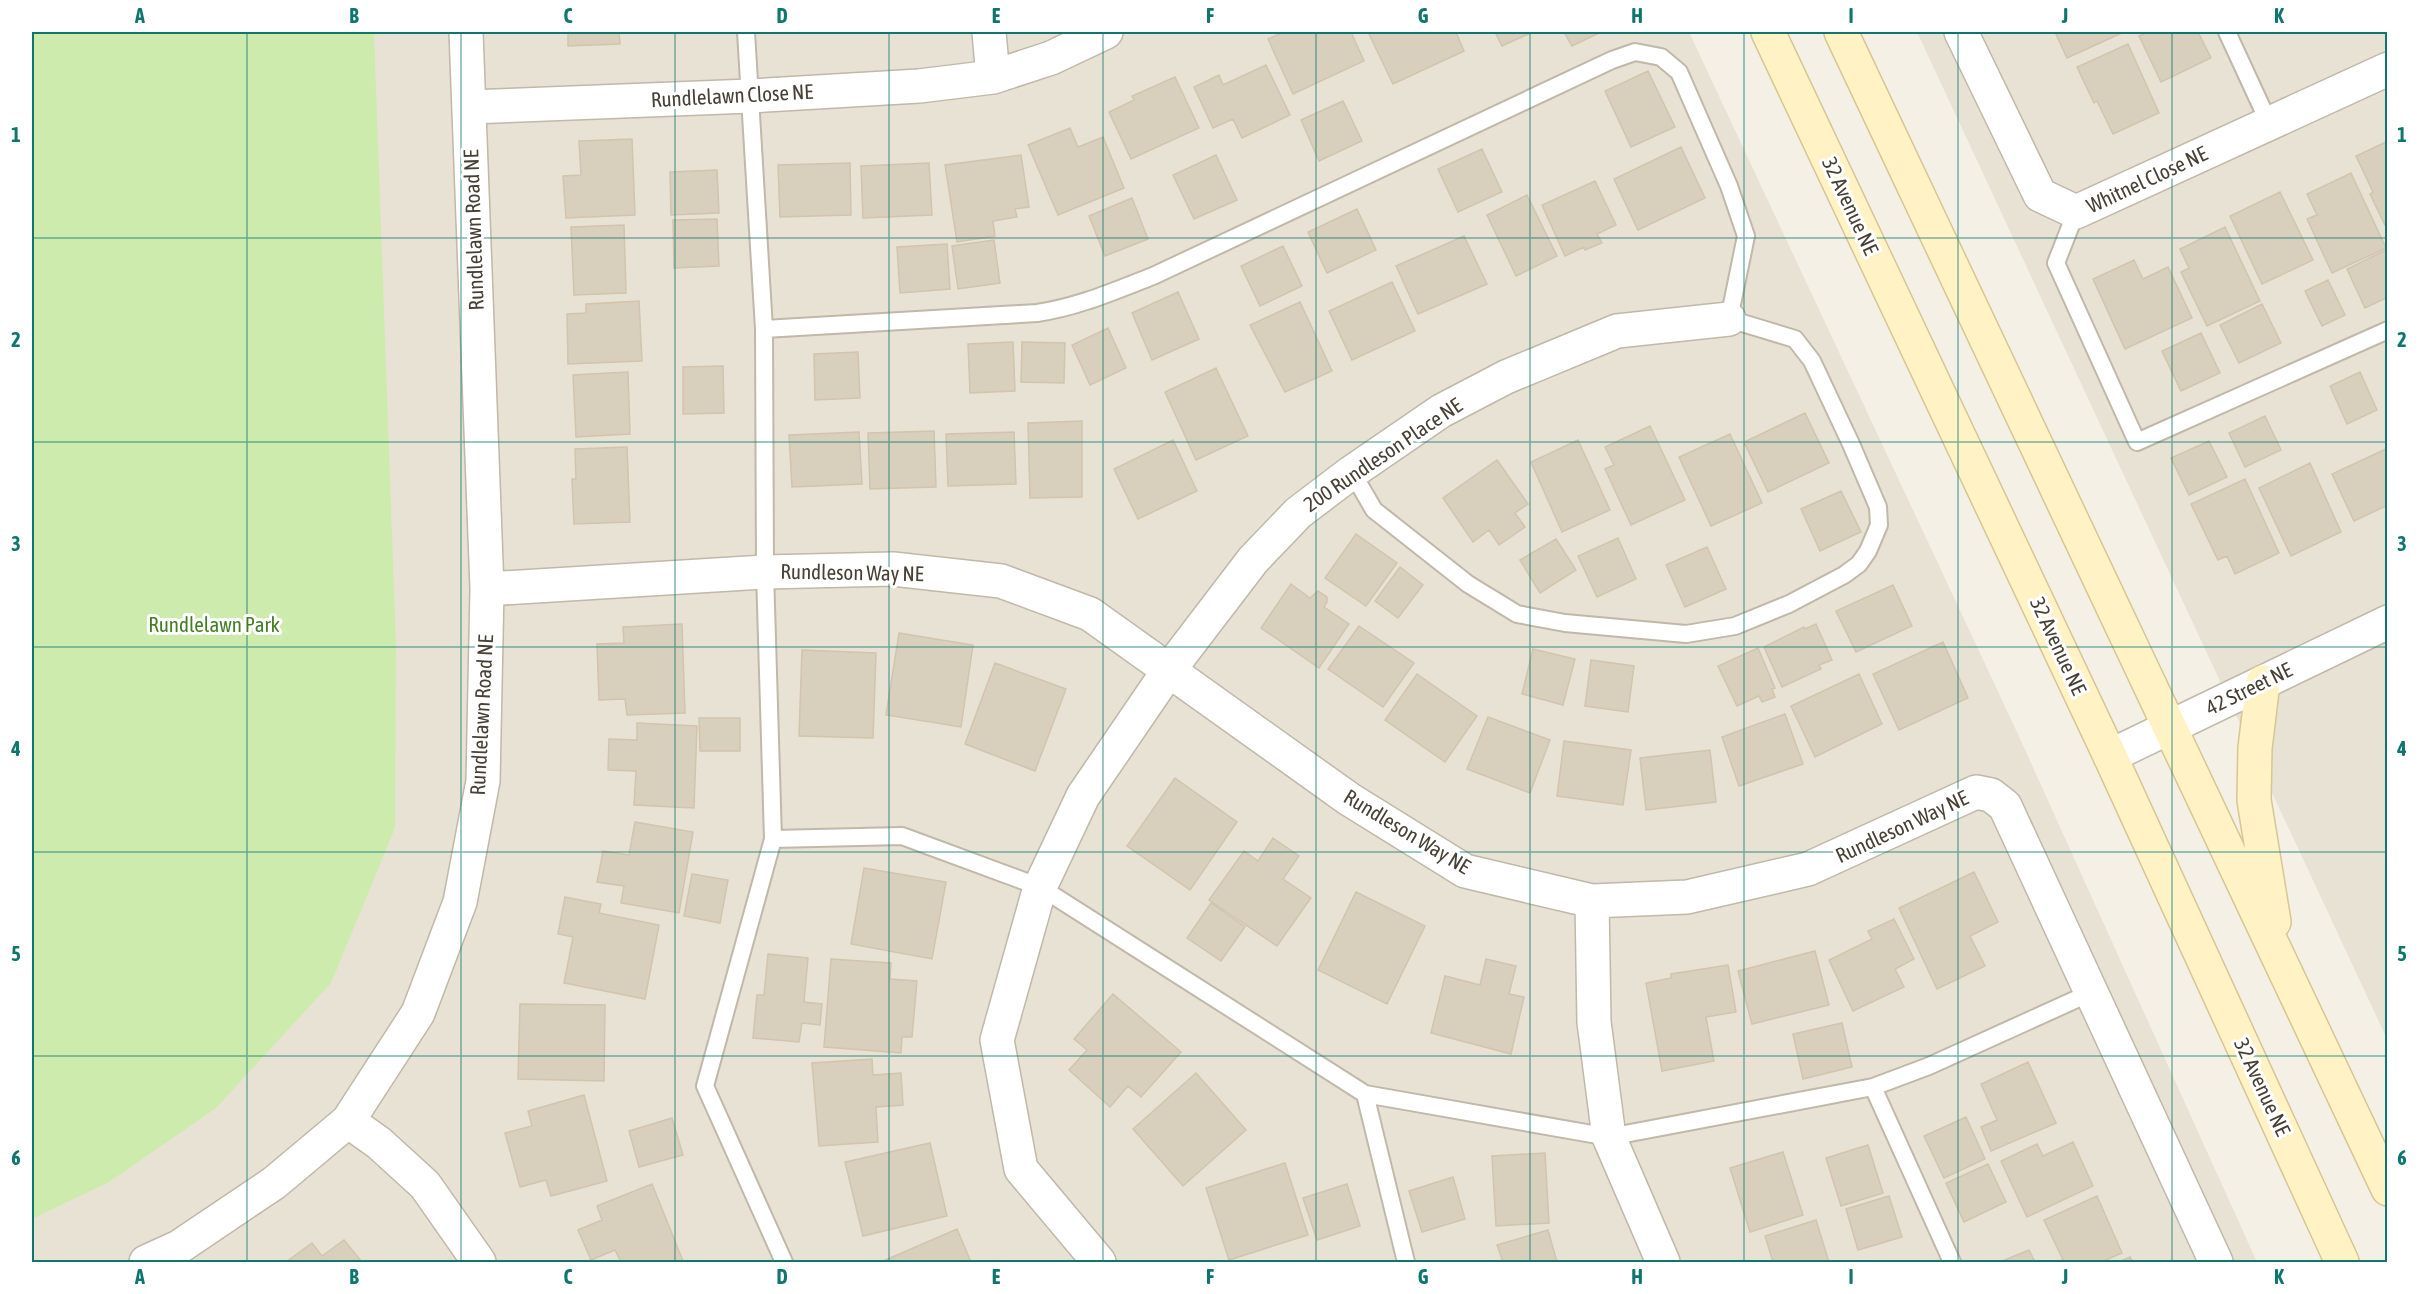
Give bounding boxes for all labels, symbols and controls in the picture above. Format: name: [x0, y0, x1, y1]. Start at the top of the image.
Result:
text: A: [134, 4, 145, 27]
text: B: [349, 4, 359, 27]
text: C: [564, 4, 573, 27]
text: D: [776, 4, 788, 27]
text: E: [992, 4, 1001, 27]
text: F: [1206, 4, 1214, 27]
text: G: [1418, 4, 1429, 27]
text: H: [1631, 4, 1643, 27]
text: I: [1848, 4, 1854, 27]
text: J: [2061, 4, 2068, 27]
text: K: [2274, 4, 2284, 27]
street label: Rundlelawn Close NE: [650, 79, 814, 111]
text: 1: [11, 123, 21, 146]
text: 1: [2397, 123, 2407, 146]
street label: Whitnel Close NE: [2082, 141, 2211, 218]
street label: Rundlelawn Road NE: [458, 149, 488, 311]
street label: 32 Avenue NE: [1818, 153, 1884, 258]
text: 2: [11, 328, 21, 351]
text: 2: [2397, 328, 2407, 351]
street label: 200 Rundleson Place NE: [1299, 392, 1466, 516]
text: 3: [11, 532, 21, 555]
text: 3: [2397, 532, 2407, 555]
street label: Rundleson Way NE: [780, 559, 924, 585]
street label: 32 Avenue NE: [2026, 593, 2092, 698]
park label: Rundlelawn Park: [148, 612, 280, 636]
street label: Rundlelawn Road NE: [465, 634, 497, 796]
street label: 42 Street NE: [2202, 657, 2296, 719]
text: 4: [10, 737, 21, 760]
text: 4: [2396, 737, 2407, 760]
street label: Rundleson Way NE: [1340, 784, 1475, 878]
street label: Rundleson Way NE: [1832, 785, 1972, 867]
text: 5: [11, 942, 21, 965]
text: 5: [2397, 942, 2407, 965]
street label: 32 Avenue NE: [2230, 1034, 2296, 1139]
text: 6: [11, 1146, 21, 1169]
text: 6: [2397, 1146, 2407, 1169]
text: A: [134, 1265, 145, 1288]
text: B: [349, 1265, 359, 1288]
text: C: [564, 1265, 573, 1288]
text: D: [776, 1265, 788, 1288]
text: E: [992, 1265, 1001, 1288]
text: F: [1206, 1265, 1214, 1288]
text: G: [1418, 1265, 1429, 1288]
text: H: [1631, 1265, 1643, 1288]
text: I: [1848, 1265, 1854, 1288]
text: J: [2061, 1265, 2068, 1288]
text: K: [2274, 1265, 2284, 1288]

